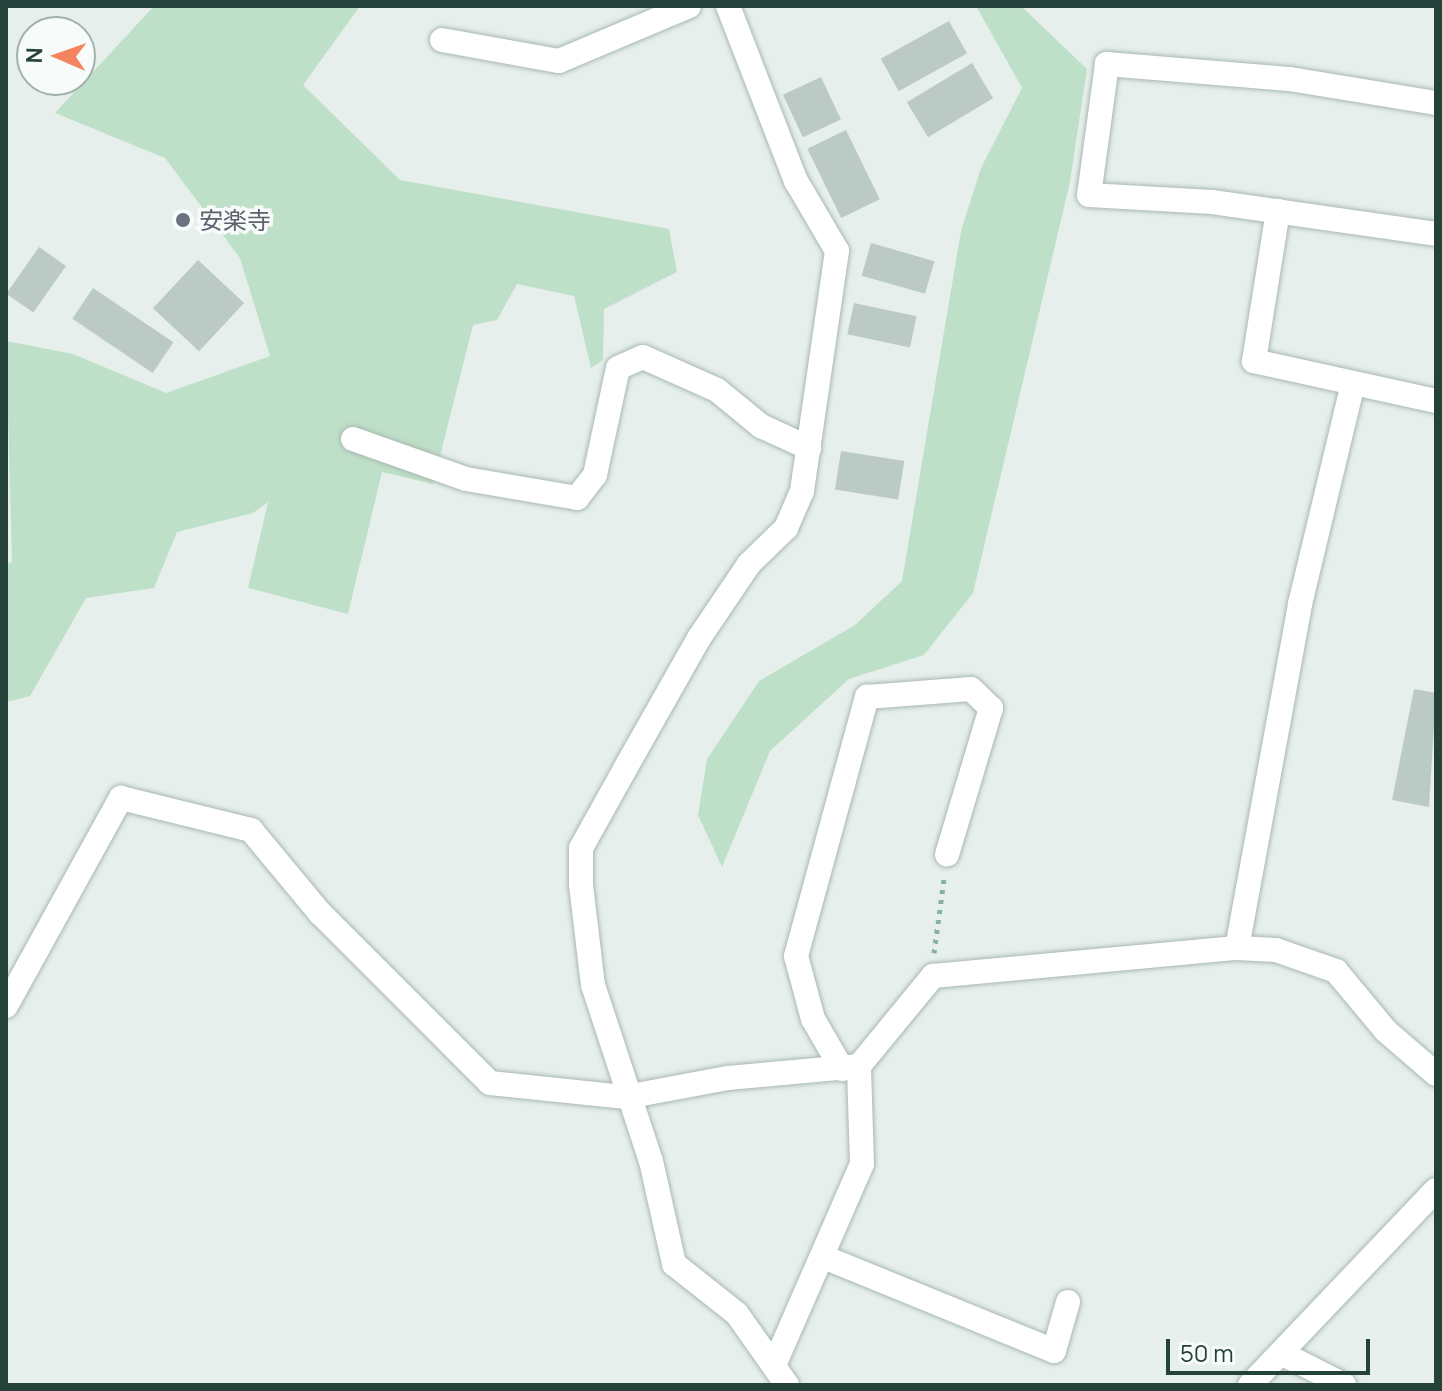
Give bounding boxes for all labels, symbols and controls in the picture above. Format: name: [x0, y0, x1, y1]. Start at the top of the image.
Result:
north arrow: [16, 16, 96, 96]
text: N: [19, 47, 49, 64]
place label: 安楽寺: [199, 206, 271, 234]
marker: 安楽寺: [174, 211, 192, 229]
scale bar: [1170, 1323, 1374, 1373]
text: 50 m: [1180, 1336, 1234, 1369]

